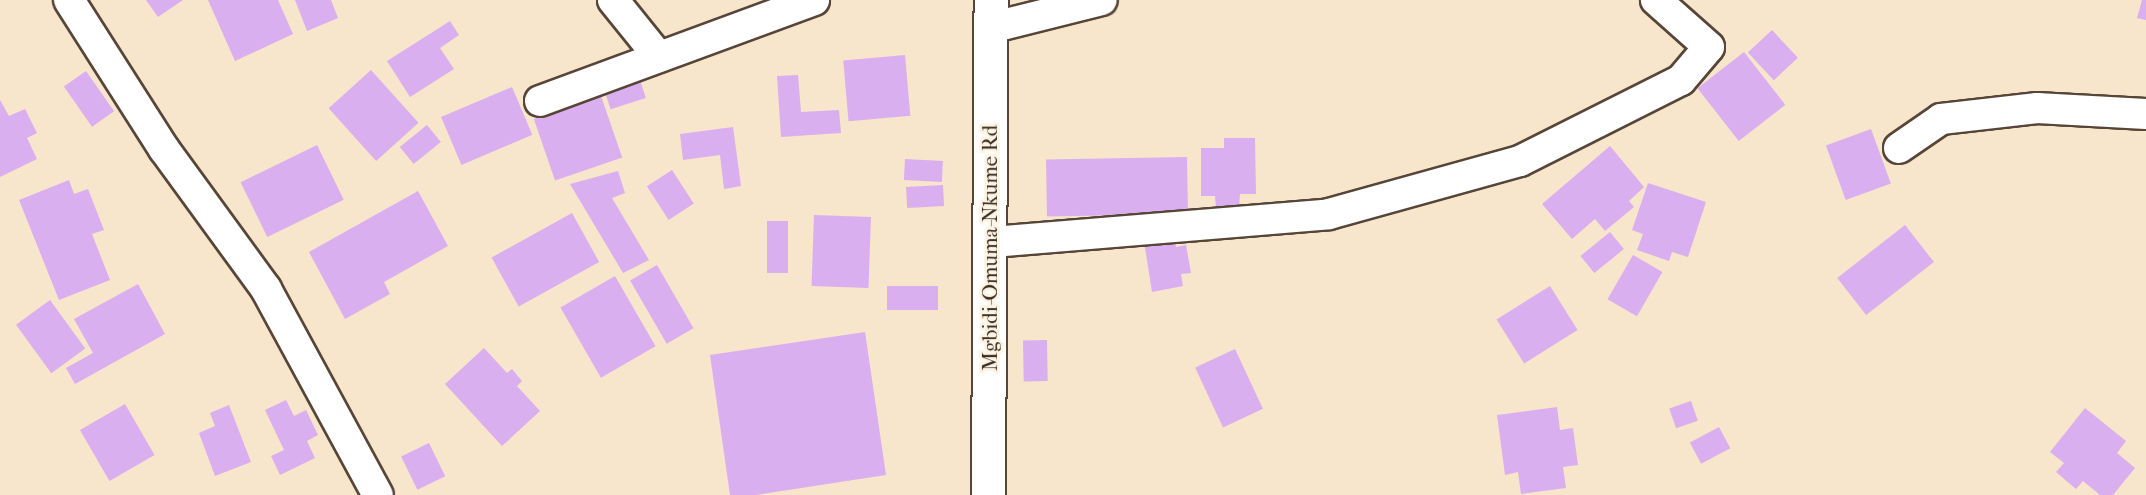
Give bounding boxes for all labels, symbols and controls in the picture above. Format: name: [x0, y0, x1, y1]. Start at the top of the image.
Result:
street label: Mgbidi-Omuma-Nkume Rd: [977, 125, 1003, 371]

